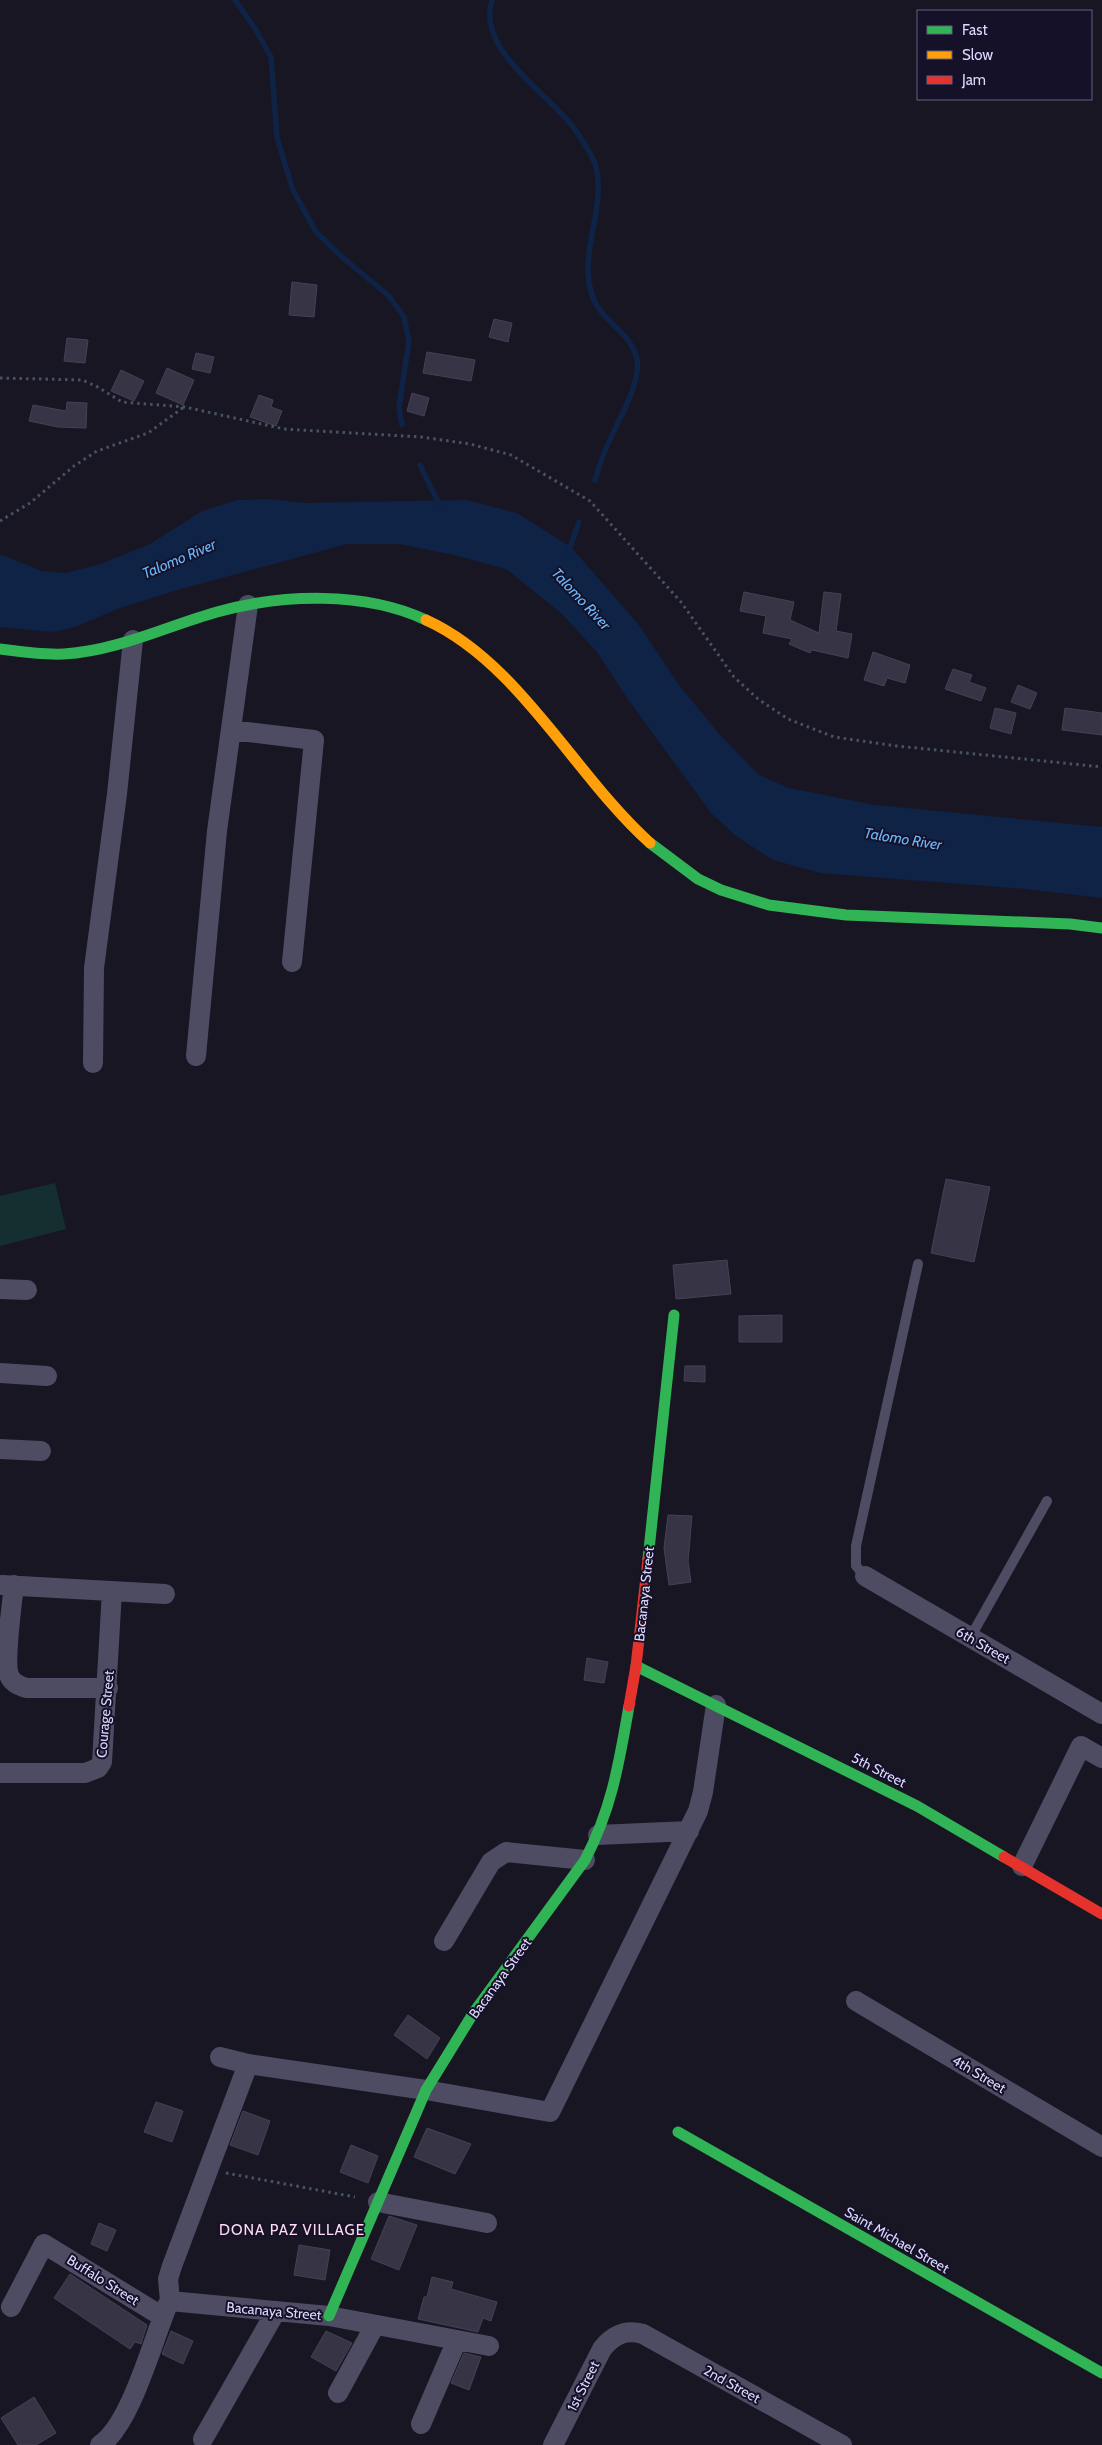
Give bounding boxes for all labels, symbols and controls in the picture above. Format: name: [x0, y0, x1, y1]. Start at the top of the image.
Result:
legend: [917, 10, 1092, 100]
text: Fast: [962, 21, 987, 39]
text: Slow: [962, 46, 993, 64]
text: Jam: [961, 71, 986, 89]
water label: Talomo River: [139, 535, 220, 583]
water label: Talomo River: [548, 564, 615, 635]
water label: Talomo River: [863, 824, 944, 854]
street label: Bacanaya Street: [630, 1545, 658, 1642]
street label: 6th Street: [953, 1622, 1013, 1668]
street label: Courage Street: [92, 1669, 118, 1759]
street label: 5th Street: [849, 1749, 910, 1792]
street label: Bacanaya Street: [465, 1934, 535, 2022]
street label: 4th Street: [949, 2051, 1009, 2097]
street label: Saint Michael Street: [841, 2203, 953, 2277]
district label: DONA PAZ VILLAGE: [219, 2221, 365, 2239]
street label: Buffalo Street: [64, 2251, 143, 2309]
street label: Bacanaya Street: [226, 2298, 323, 2324]
street label: 1st Street: [563, 2358, 603, 2414]
street label: 2nd Street: [700, 2361, 764, 2407]

